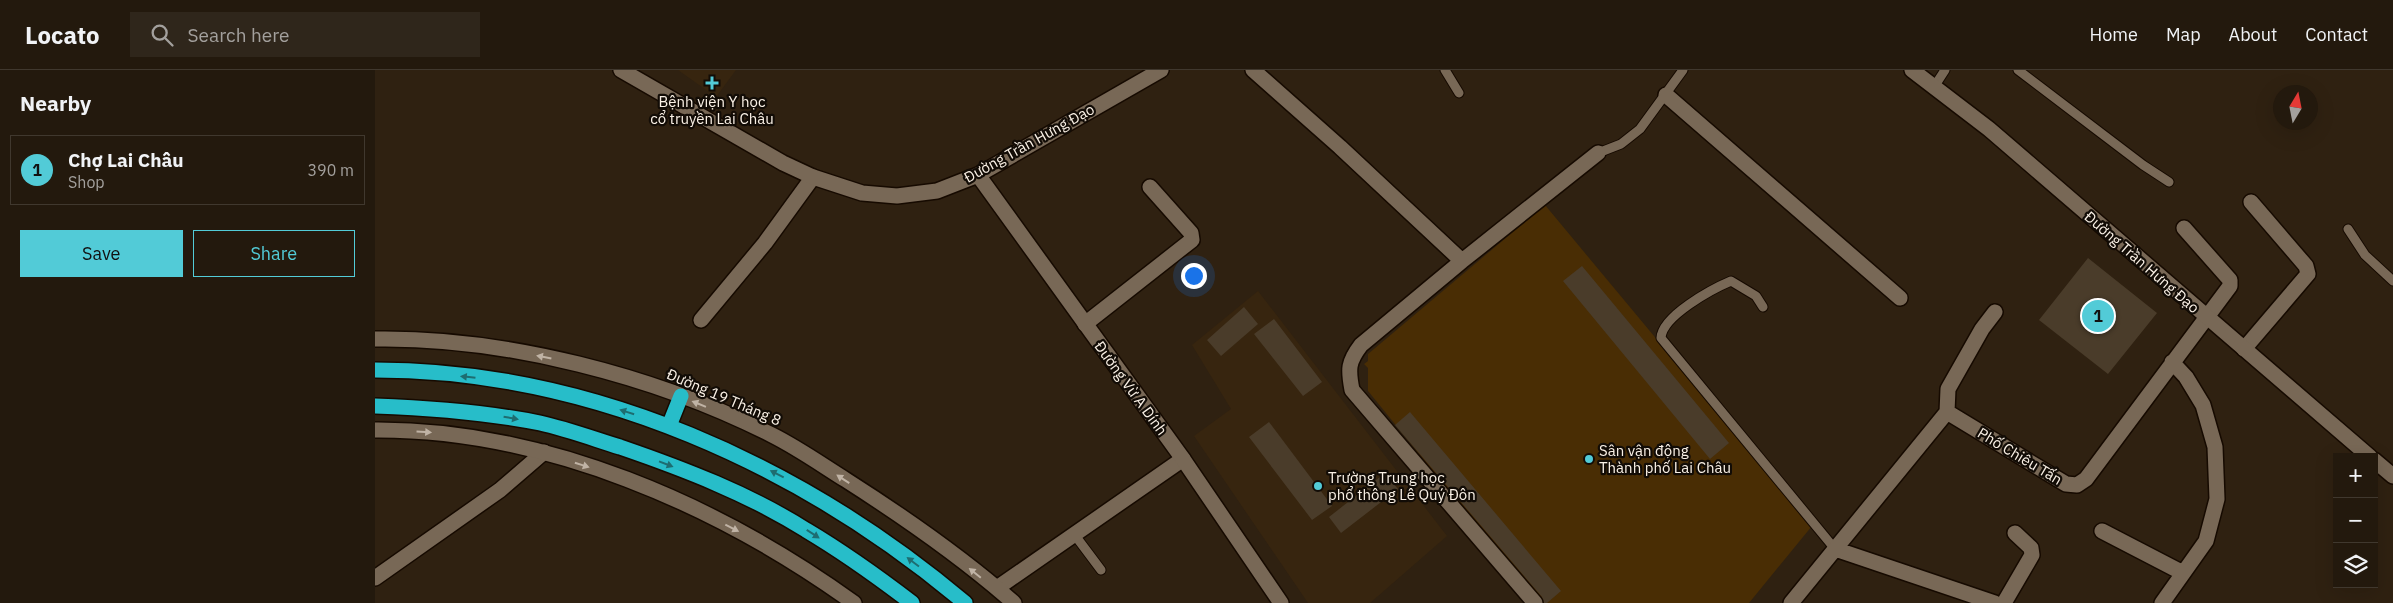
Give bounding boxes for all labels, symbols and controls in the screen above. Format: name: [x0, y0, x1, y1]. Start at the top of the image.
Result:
search box: [130, 12, 480, 57]
text: Locato: [25, 19, 100, 51]
icon: search: [148, 21, 176, 49]
text: Search here: [188, 23, 289, 47]
text: Home: [2090, 23, 2138, 46]
text: Map: [2166, 23, 2201, 46]
text: About: [2229, 23, 2277, 46]
text: Contact: [2305, 23, 2368, 46]
marker: Bệnh viện Y học cổ truyền Lai Châu: [705, 76, 719, 90]
north arrow: [2273, 85, 2318, 130]
text: Nearby: [20, 89, 91, 117]
place label: Bệnh viện Y học cổ truyền Lai Châu: [650, 92, 774, 128]
street label: Đường Trần Hưng Đạo: [961, 99, 1097, 187]
text: Chợ Lai Châu: [68, 148, 184, 172]
text: 1: [32, 160, 42, 180]
text: 390 m: [307, 160, 354, 180]
text: Shop: [68, 172, 105, 192]
street label: Đường Trần Hưng Đạo: [2081, 207, 2203, 317]
button: Save: [20, 230, 183, 277]
button: Share: [193, 230, 355, 277]
your location: [1181, 263, 1207, 289]
pin: 1: [2082, 297, 2114, 335]
street label: Đường Vừ A Dính: [1090, 337, 1172, 439]
one-way arrow: [535, 353, 551, 361]
street label: Đường 19 Tháng 8: [664, 364, 784, 430]
one-way arrow: [460, 373, 476, 381]
one-way arrow: [692, 399, 706, 407]
one-way arrow: [619, 408, 634, 416]
one-way arrow: [503, 414, 519, 422]
street label: Phố Chiêu Tấn: [1974, 423, 2066, 489]
one-way arrow: [416, 429, 432, 437]
place label: Sân vận động Thành phố Lai Châu: [1599, 441, 1731, 477]
marker: Sân vận động Thành phố Lai Châu: [1583, 453, 1595, 465]
map controls: [2333, 453, 2378, 588]
button: +: [2333, 453, 2378, 498]
one-way arrow: [659, 460, 674, 468]
one-way arrow: [575, 461, 590, 469]
place label: Trường Trung học phổ thông Lê Quý Đôn: [1328, 468, 1476, 504]
one-way arrow: [769, 470, 784, 478]
one-way arrow: [837, 474, 850, 483]
marker: Trường Trung học phổ thông Lê Quý Đôn: [1312, 480, 1324, 492]
button: −: [2333, 498, 2378, 543]
one-way arrow: [724, 524, 739, 532]
one-way arrow: [806, 529, 819, 538]
button: layers: [2333, 543, 2378, 588]
one-way arrow: [907, 557, 920, 568]
one-way arrow: [969, 567, 982, 578]

